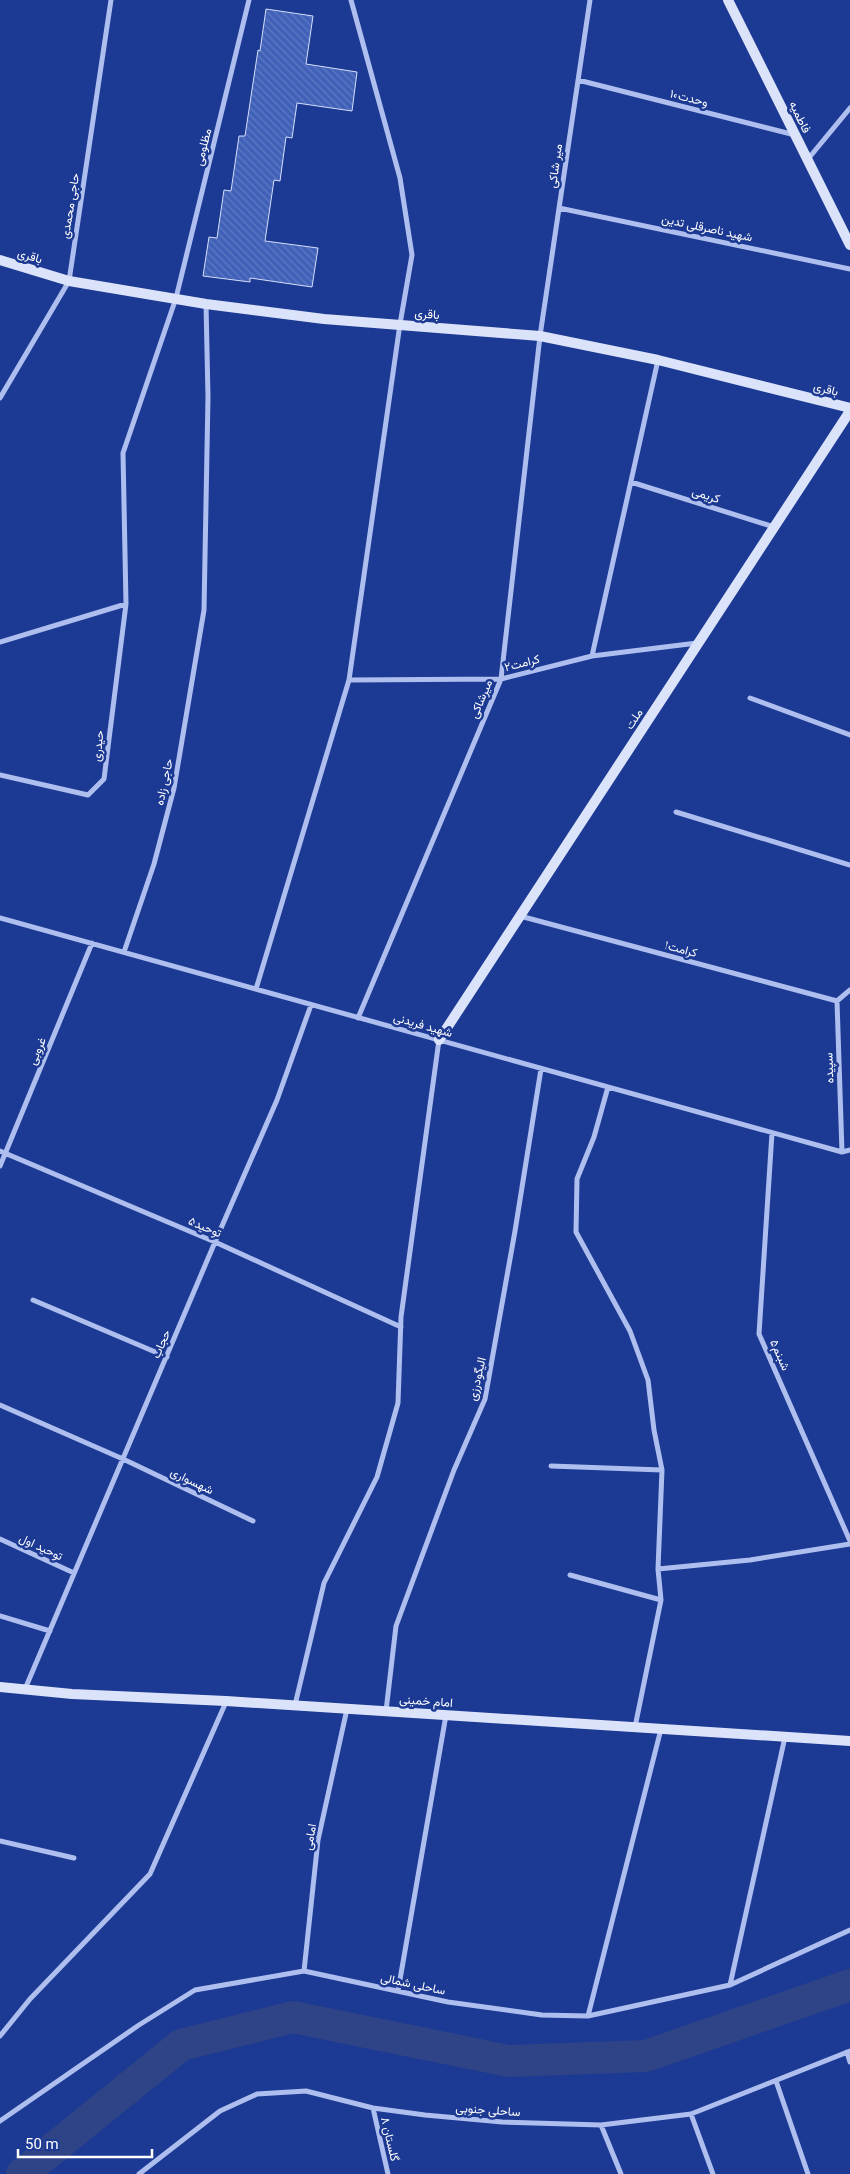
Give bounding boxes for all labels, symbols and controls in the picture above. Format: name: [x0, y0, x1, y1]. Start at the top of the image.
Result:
street label: وحدت۱۰: [668, 87, 710, 110]
street label: فاطمیه: [786, 99, 814, 135]
street label: مظلومی: [192, 127, 215, 167]
street label: میر شاکی: [545, 143, 566, 189]
street label: حاجی محمدی: [58, 172, 83, 240]
street label: شهید ناصرقلی تدین: [660, 212, 754, 245]
street label: باقری: [16, 246, 44, 267]
street label: باقری: [414, 306, 440, 323]
street label: باقری: [812, 379, 840, 400]
street label: کریمی: [690, 484, 722, 507]
street label: کرامت۲: [503, 652, 541, 675]
street label: میرشاکی: [467, 678, 496, 721]
street label: ملت: [622, 706, 646, 732]
street label: حیدری: [89, 730, 108, 762]
street label: حاجی زاده: [152, 757, 177, 807]
street label: کرامت۱: [663, 938, 699, 961]
street label: شهید فریدنی: [392, 1010, 454, 1041]
street label: غروبی: [25, 1035, 50, 1067]
street label: سپیده: [821, 1052, 838, 1084]
street label: توحید۵: [186, 1214, 224, 1241]
street label: حجاب: [149, 1328, 173, 1360]
street label: شبنم۵: [766, 1337, 793, 1373]
street label: الیگودرزی: [465, 1356, 490, 1402]
street label: شهسواری: [168, 1465, 216, 1498]
street label: توحید اول: [17, 1531, 65, 1564]
street label: امام خمینی: [399, 1692, 453, 1711]
street label: امامی: [301, 1823, 320, 1852]
street label: ساحلی شمالی: [379, 1970, 447, 1999]
street label: ساحلی جنوبی: [455, 2101, 521, 2120]
street label: گلستان ۸: [378, 2115, 402, 2163]
scale bar: [18, 2126, 151, 2158]
text: 50 m: [25, 2135, 59, 2153]

